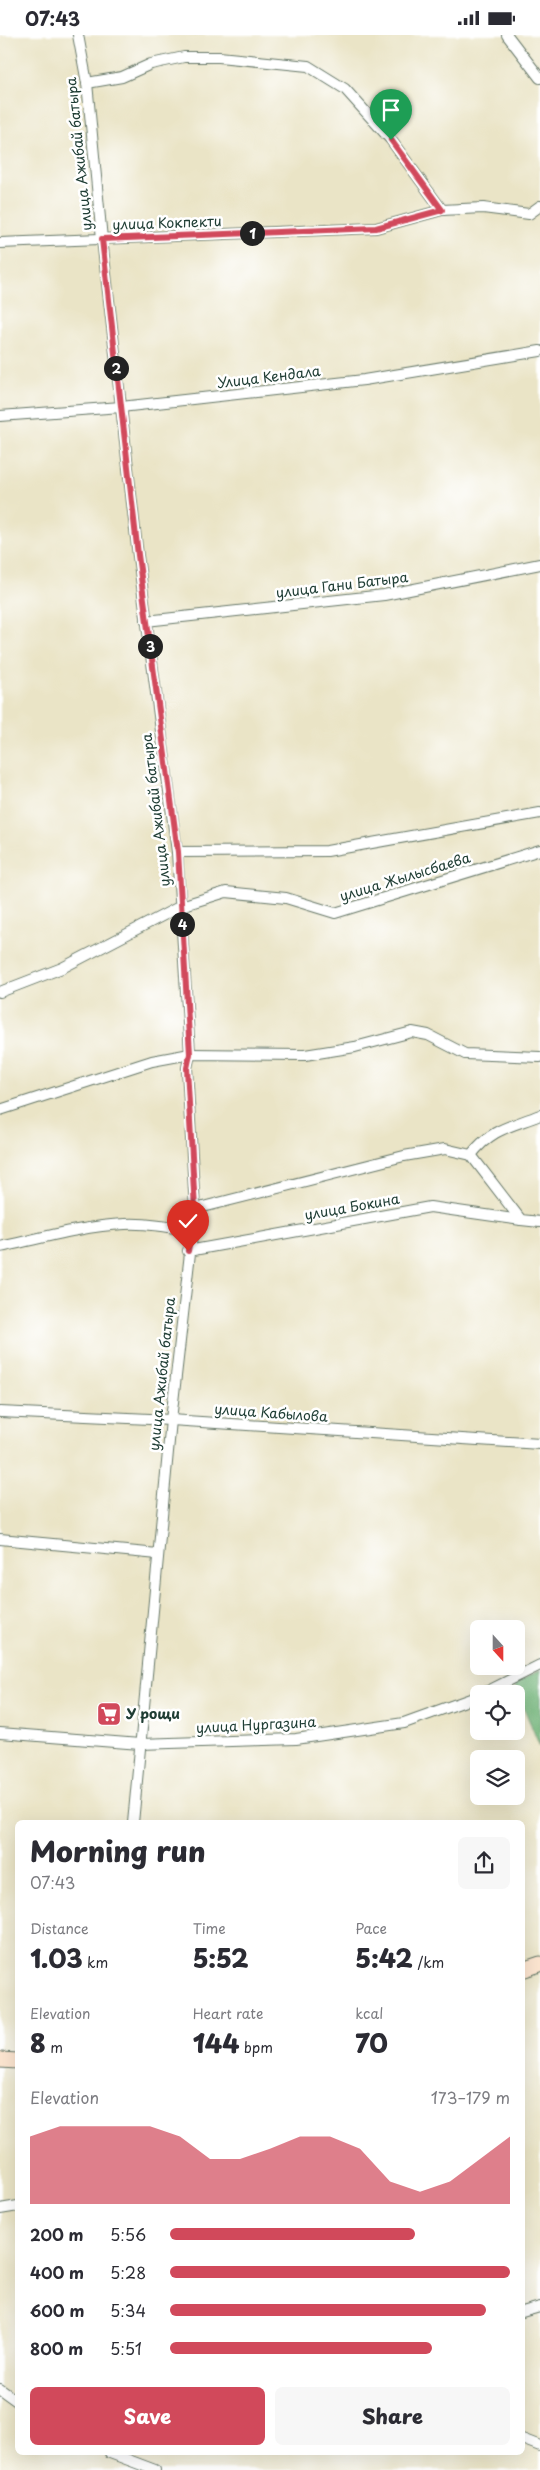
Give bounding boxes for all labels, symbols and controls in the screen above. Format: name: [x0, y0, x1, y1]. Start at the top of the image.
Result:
text: 07:43: [25, 4, 80, 32]
street label: улица Ажибай батыра: [60, 76, 97, 232]
pin: [370, 89, 412, 140]
icon: arrive: [377, 96, 405, 124]
street label: улица Кокпекти: [112, 210, 222, 235]
pin: 1: [240, 221, 264, 245]
text: 1: [249, 223, 256, 244]
pin: 2: [104, 355, 128, 381]
text: 2: [112, 358, 121, 379]
street label: Улица Кендала: [216, 360, 322, 393]
street label: улица Гани Батыра: [275, 566, 410, 603]
pin: 3: [138, 633, 162, 659]
text: 3: [146, 636, 155, 657]
street label: улица Ажибай батыра: [136, 732, 175, 888]
street label: улица Жылысбаева: [337, 847, 473, 906]
pin: 4: [170, 911, 194, 937]
text: 4: [178, 914, 187, 935]
street label: улица Бокина: [303, 1188, 401, 1225]
pin: [167, 1200, 209, 1251]
icon: check: [174, 1207, 202, 1235]
street label: улица Ажибай батыра: [143, 1296, 180, 1452]
street label: улица Кабылова: [214, 1398, 329, 1427]
north arrow: [470, 1620, 525, 1675]
map controls: [470, 1620, 525, 1805]
button: locate: [470, 1685, 525, 1740]
supermarket icon: У рощи: [96, 1701, 122, 1727]
place label: У рощи: [125, 1703, 180, 1724]
street label: улица Нургазина: [195, 1711, 317, 1738]
button: layers: [470, 1750, 525, 1805]
text: Morning run: [30, 1829, 206, 1872]
button: share: [458, 1837, 510, 1889]
text: 07:43: [30, 1870, 75, 1894]
text: Distance: [30, 1918, 89, 1939]
text: Time: [193, 1918, 226, 1939]
text: Pace: [355, 1918, 387, 1939]
text: 1.03: [30, 1939, 83, 1977]
text: 5:52: [193, 1939, 249, 1977]
text: 5:42: [355, 1939, 413, 1977]
text: km: [83, 1952, 108, 1973]
text: /km: [413, 1952, 444, 1973]
text: Elevation: [30, 2003, 90, 2024]
text: Heart rate: [193, 2003, 263, 2024]
text: kcal: [355, 2003, 383, 2024]
text: 8: [30, 2024, 46, 2062]
text: 144: [193, 2024, 239, 2062]
text: 70: [355, 2024, 388, 2062]
text: m: [46, 2037, 63, 2058]
text: bpm: [239, 2037, 273, 2058]
text: Elevation: [30, 2085, 99, 2109]
text: 173–179 m: [431, 2085, 510, 2109]
text: 200 m: [30, 2222, 84, 2246]
text: 5:56: [110, 2222, 146, 2246]
text: 400 m: [30, 2260, 84, 2284]
text: 5:28: [110, 2260, 146, 2284]
text: 600 m: [30, 2298, 84, 2322]
text: 5:34: [110, 2298, 146, 2322]
text: 800 m: [30, 2336, 83, 2360]
text: 5:51: [110, 2336, 142, 2360]
button: Save: [30, 2387, 265, 2445]
button: Share: [275, 2387, 510, 2445]

